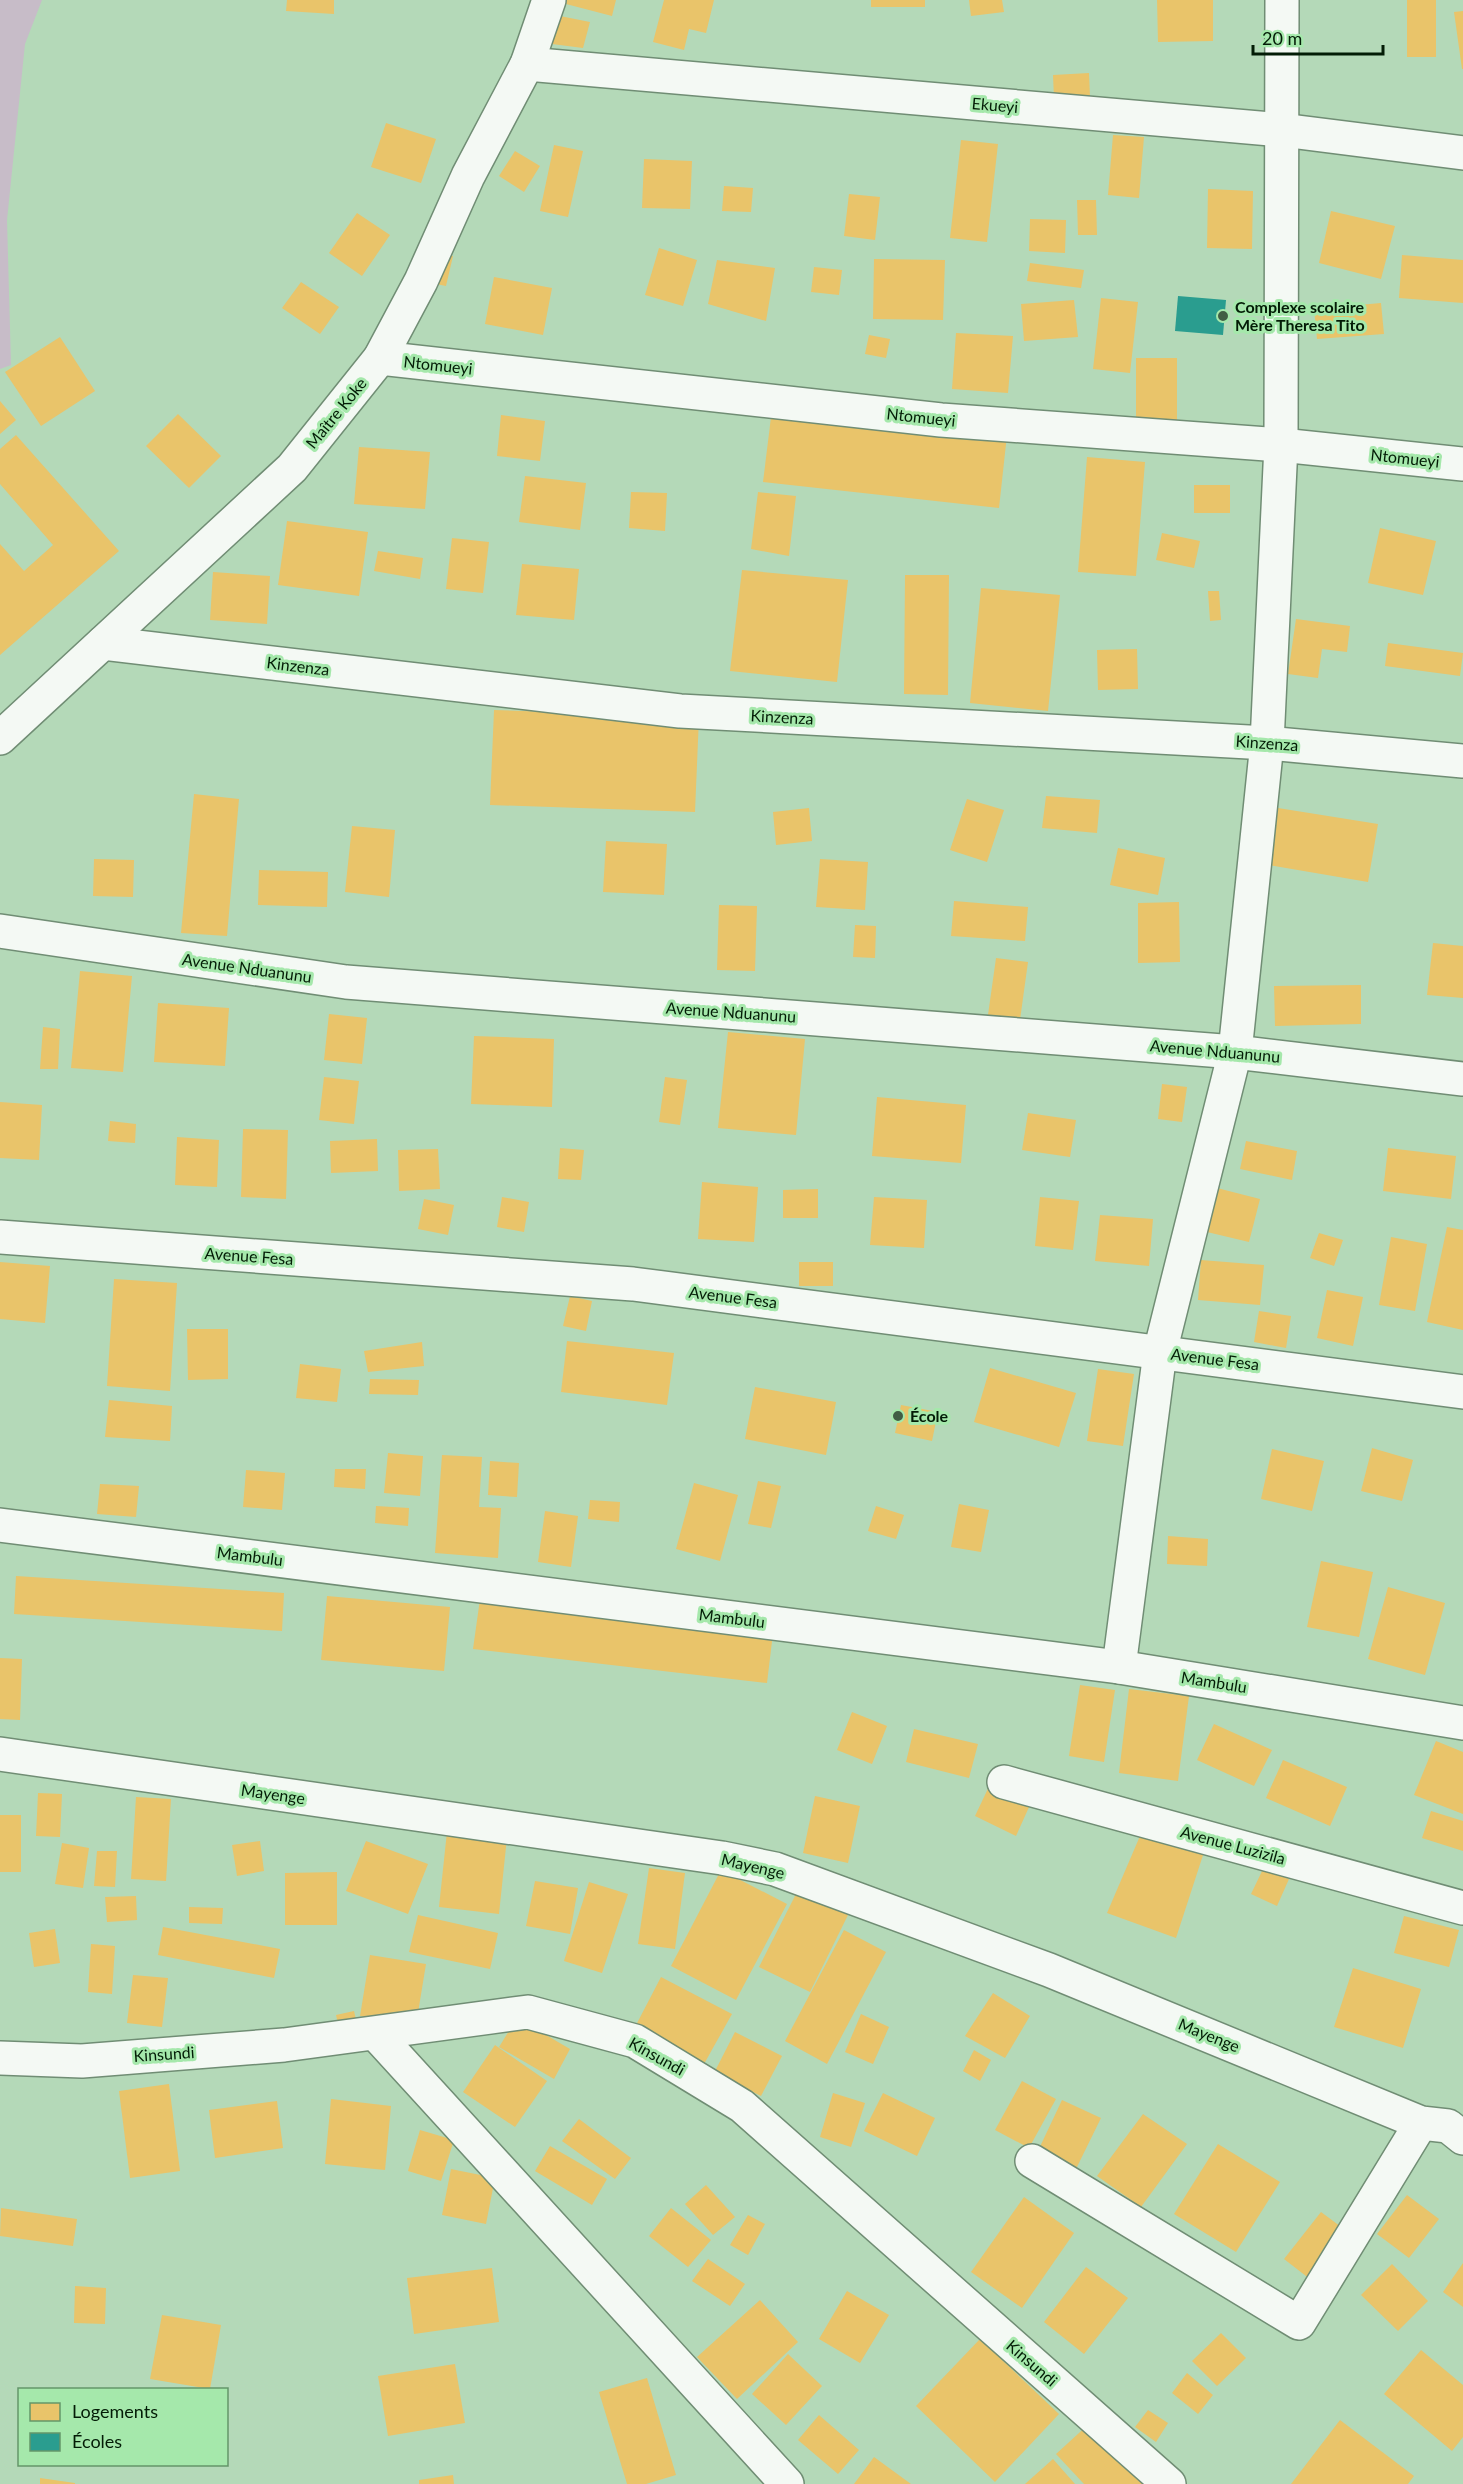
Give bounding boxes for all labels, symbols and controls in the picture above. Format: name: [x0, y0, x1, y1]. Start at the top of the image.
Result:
scale bar: [1253, 18, 1384, 56]
text: 20 m: [1262, 27, 1302, 49]
street label: Ekueyi: [971, 93, 1019, 116]
place label: Complexe scolaire Mère Theresa Tito: [1235, 297, 1365, 334]
marker: Complexe scolaire Mère Theresa Tito: [1216, 309, 1230, 323]
street label: Ntomueyi: [403, 351, 473, 378]
street label: Maître Koke: [301, 374, 370, 452]
street label: Ntomueyi: [886, 403, 956, 430]
street label: Ntomueyi: [1370, 444, 1440, 471]
street label: Kinzenza: [266, 652, 330, 679]
street label: Kinzenza: [750, 705, 814, 728]
street label: Kinzenza: [1235, 731, 1299, 754]
street label: Avenue Nduanunu: [181, 949, 313, 986]
street label: Avenue Nduanunu: [665, 997, 797, 1026]
street label: Avenue Nduanunu: [1149, 1035, 1281, 1066]
street label: Avenue Fesa: [204, 1243, 294, 1268]
street label: Avenue Fesa: [688, 1282, 778, 1311]
street label: Avenue Fesa: [1170, 1344, 1260, 1373]
place label: École: [910, 1406, 949, 1425]
marker: École: [891, 1409, 905, 1423]
street label: Mambulu: [216, 1542, 284, 1569]
street label: Mambulu: [698, 1604, 766, 1631]
street label: Mambulu: [1180, 1667, 1248, 1696]
street label: Mayenge: [240, 1780, 306, 1807]
street label: Avenue Luzizila: [1179, 1821, 1288, 1868]
street label: Mayenge: [720, 1849, 787, 1882]
street label: Mayenge: [1176, 2014, 1243, 2055]
street label: Kinsundi: [626, 2032, 689, 2079]
street label: Kinsundi: [133, 2042, 195, 2065]
street label: Kinsundi: [1003, 2335, 1062, 2390]
legend: [18, 2388, 228, 2466]
text: Logements: [72, 2400, 158, 2422]
text: Écoles: [72, 2430, 122, 2452]

